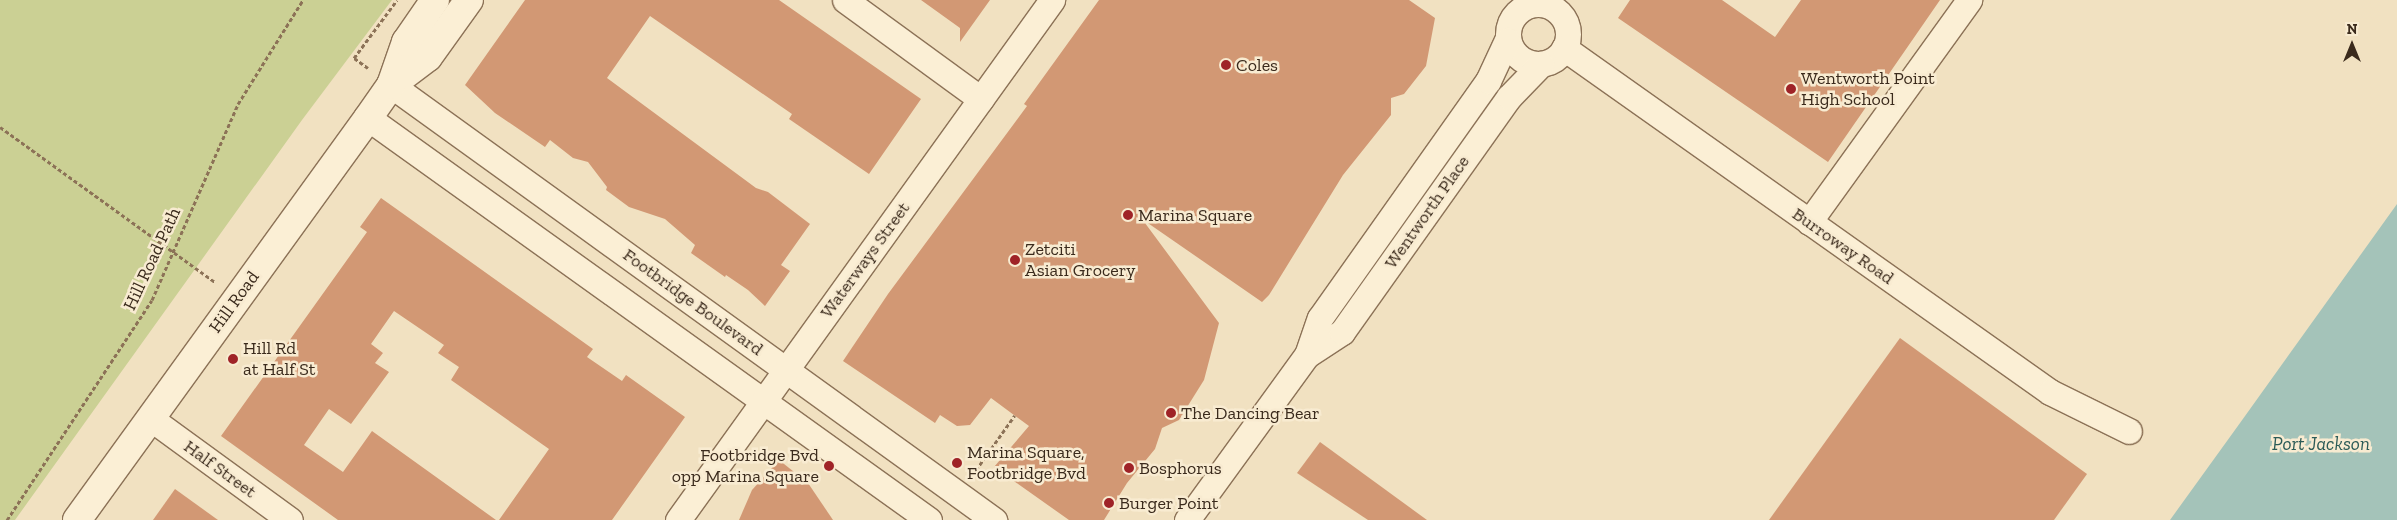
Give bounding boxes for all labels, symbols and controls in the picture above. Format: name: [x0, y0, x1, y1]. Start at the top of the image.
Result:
north arrow: [2327, 20, 2377, 70]
text: N: [2347, 21, 2357, 38]
place label: Coles: [1236, 54, 1278, 76]
marker: Coles: [1220, 59, 1232, 71]
place label: Wentworth Point High School: [1801, 68, 1935, 110]
marker: Wentworth Point High School: [1785, 83, 1797, 95]
street label: Wentworth Place: [1380, 151, 1474, 273]
street label: Waterways Street: [816, 198, 914, 322]
street label: Burroway Road: [1788, 203, 1898, 289]
street label: Hill Road Path: [119, 204, 185, 314]
place label: Marina Square: [1138, 204, 1252, 226]
marker: Marina Square: [1122, 209, 1134, 221]
place label: Zetciti Asian Grocery: [1025, 239, 1135, 282]
street label: Footbridge Boulevard: [619, 244, 767, 360]
marker: Zetciti Asian Grocery: [1009, 254, 1021, 266]
street label: Hill Road: [204, 267, 264, 337]
place label: Hill Rd at Half St: [243, 338, 315, 380]
marker: Hill Rd at Half St: [227, 353, 239, 365]
place label: The Dancing Bear: [1181, 402, 1320, 424]
marker: The Dancing Bear: [1165, 407, 1177, 419]
water label: Port Jackson: [2272, 433, 2370, 455]
street label: Half Street: [180, 436, 260, 502]
place label: Marina Square, Footbridge Bvd: [967, 442, 1086, 484]
place label: Footbridge Bvd opp Marina Square: [672, 445, 819, 488]
marker: Marina Square, Footbridge Bvd: [951, 457, 963, 469]
place label: Bosphorus: [1139, 457, 1222, 479]
marker: Footbridge Bvd opp Marina Square: [823, 460, 835, 472]
marker: Bosphorus: [1123, 462, 1135, 474]
place label: Burger Point: [1119, 492, 1219, 514]
marker: Burger Point: [1103, 497, 1115, 509]

